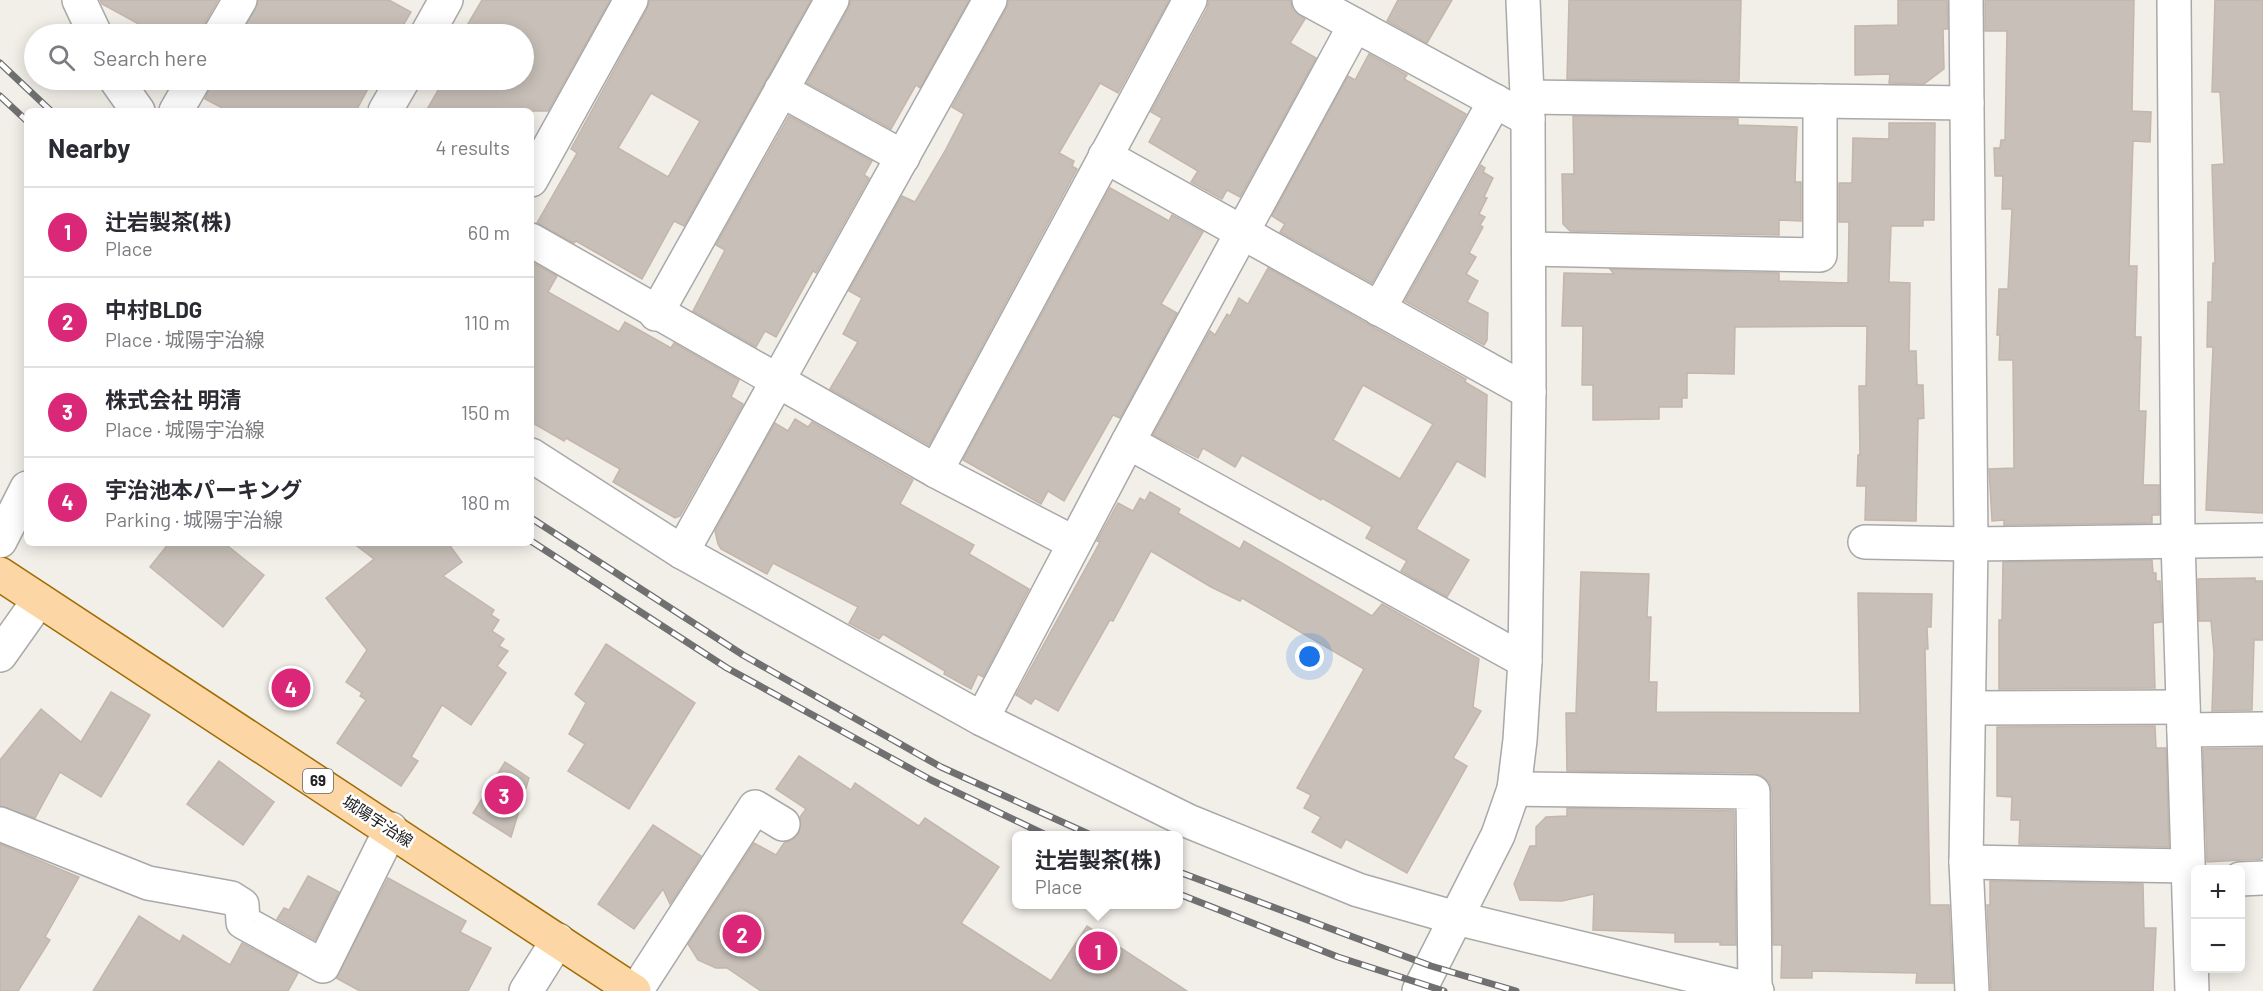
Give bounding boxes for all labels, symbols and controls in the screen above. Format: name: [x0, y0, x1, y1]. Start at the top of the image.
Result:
search box: [24, 24, 534, 90]
icon: search: [45, 41, 78, 74]
text: Search here: [93, 44, 207, 70]
text: Nearby: [48, 132, 130, 163]
text: 4 results: [435, 135, 510, 159]
text: 辻岩製茶(株): [105, 208, 230, 234]
text: 1: [64, 220, 71, 244]
text: 60 m: [468, 220, 510, 244]
text: Place: [105, 236, 153, 260]
text: 中村BLDG: [105, 296, 202, 322]
text: 2: [62, 310, 73, 334]
text: 110 m: [464, 310, 510, 334]
text: Place · 城陽宇治線: [105, 327, 265, 351]
text: 株式会社 明清: [105, 386, 241, 412]
text: 3: [62, 400, 73, 424]
text: 150 m: [461, 400, 510, 424]
text: Place · 城陽宇治線: [105, 417, 265, 441]
text: 宇治池本パーキング: [105, 476, 302, 502]
text: 4: [61, 490, 74, 514]
text: 180 m: [461, 490, 510, 514]
text: Parking · 城陽宇治線: [105, 507, 283, 531]
your location: [1295, 642, 1324, 671]
pin: 4: [272, 666, 310, 710]
road number: 69: [303, 769, 333, 793]
pin: 3: [484, 772, 524, 818]
street label: 城陽宇治線: [340, 791, 417, 850]
popup: [1012, 831, 1183, 909]
text: 辻岩製茶(株): [1035, 846, 1160, 872]
map controls: [2191, 865, 2245, 973]
button: +: [2191, 865, 2245, 919]
text: Place: [1035, 874, 1083, 898]
pin: 2: [722, 912, 762, 956]
button: −: [2191, 919, 2245, 973]
pin: 1: [1078, 928, 1118, 974]

